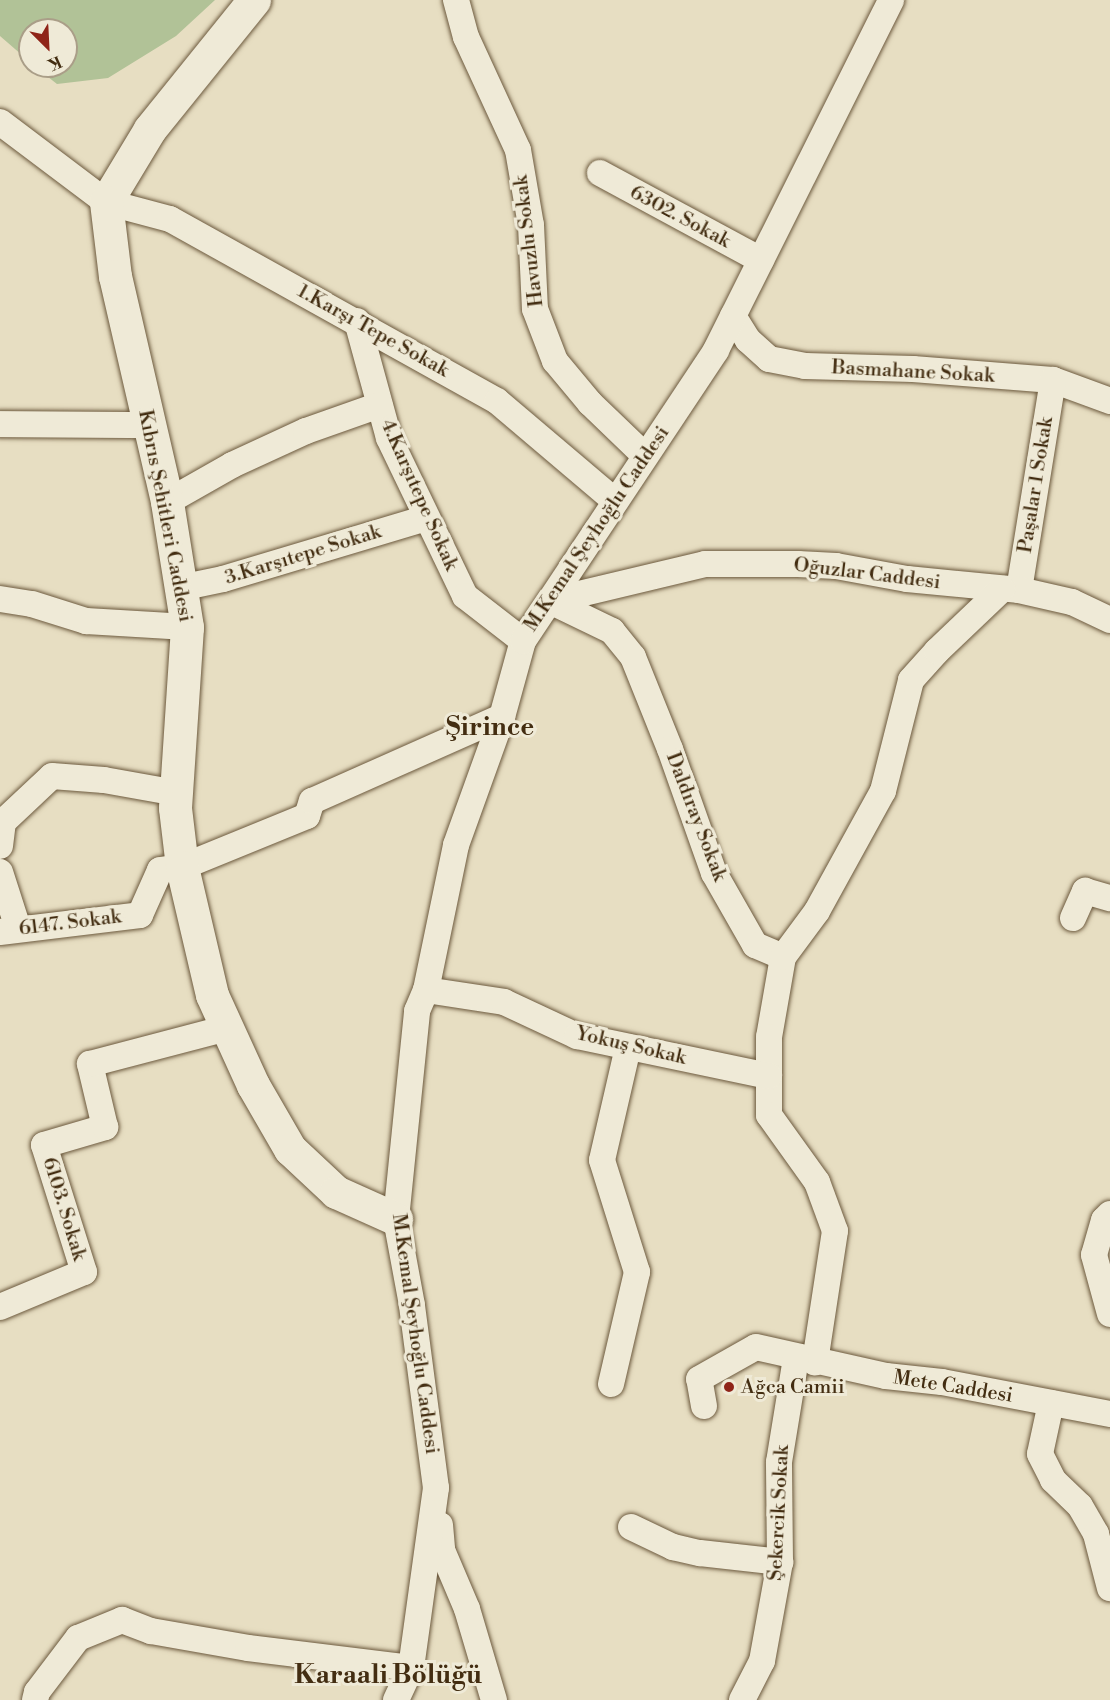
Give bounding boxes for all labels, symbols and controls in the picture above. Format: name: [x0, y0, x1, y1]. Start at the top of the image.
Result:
north arrow: [18, 18, 78, 78]
text: K: [45, 51, 65, 74]
street label: Havuzlu Sokak: [509, 174, 549, 308]
street label: 6302. Sokak: [626, 180, 734, 254]
street label: 1.Karşı Tepe Sokak: [293, 279, 453, 383]
street label: Basmahane Sokak: [831, 356, 995, 388]
street label: Kıbrıs Şehitleri Caddesi: [133, 408, 197, 624]
street label: Paşalar 1 Sokak: [1013, 415, 1059, 555]
street label: 4.Karşıtepe Sokak: [375, 416, 463, 574]
street label: M.Kemal Şeyhoğlu Caddesi: [519, 422, 675, 636]
street label: 3.Karşıtepe Sokak: [222, 520, 384, 590]
street label: Oğuzlar Caddesi: [792, 553, 942, 595]
district label: Şirince: [446, 712, 534, 744]
street label: Daldıray Sokak: [660, 749, 732, 885]
street label: 6147. Sokak: [17, 905, 123, 941]
street label: Yokuş Sokak: [573, 1022, 689, 1070]
street label: 6103. Sokak: [37, 1154, 91, 1264]
street label: M.Kemal Şeyhoğlu Caddesi: [386, 1212, 444, 1456]
street label: Mete Caddesi: [891, 1366, 1015, 1408]
place label: Ağca Camii: [741, 1375, 845, 1399]
marker: Ağca Camii: [722, 1380, 736, 1394]
street label: Şekercik Sokak: [763, 1444, 795, 1582]
district label: Karaali Bölüğü: [294, 1660, 482, 1692]

